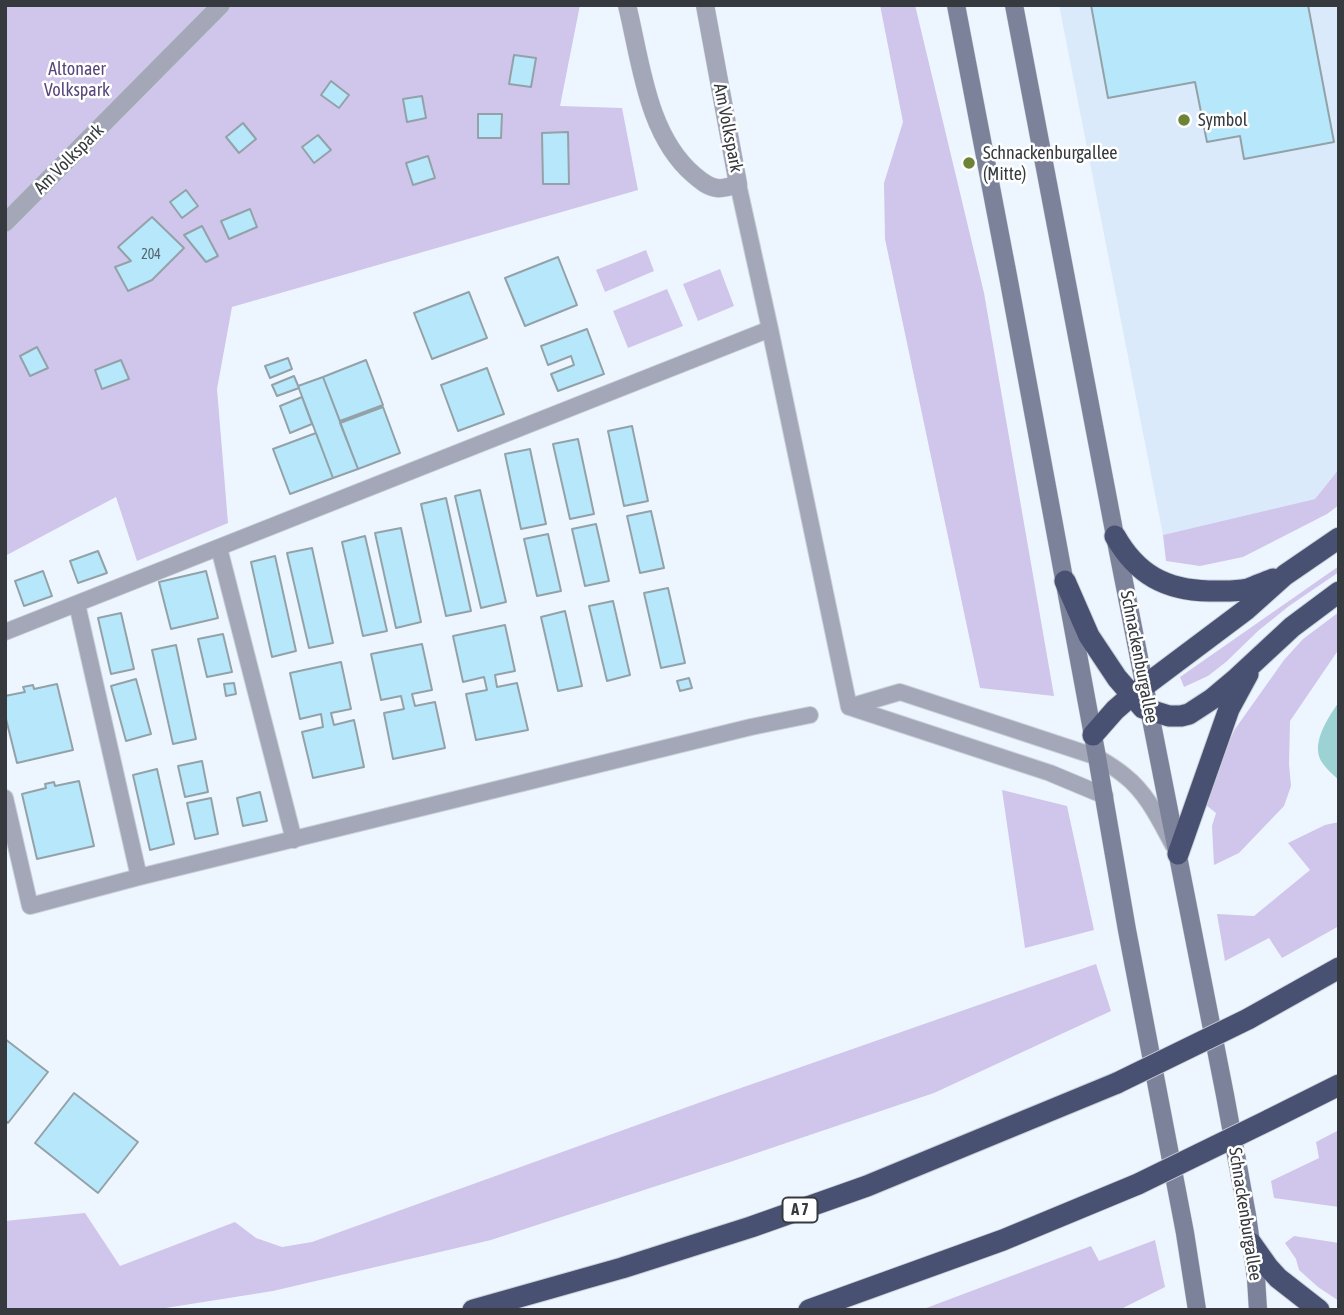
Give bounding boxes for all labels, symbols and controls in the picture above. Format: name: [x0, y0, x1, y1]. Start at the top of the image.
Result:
park label: Altonaer Volkspark: [44, 58, 110, 100]
street label: Am Volkspark: [709, 82, 747, 174]
place label: Symbol: [1198, 109, 1248, 131]
marker: Symbol: [1176, 112, 1192, 128]
street label: Am Volkspark: [29, 119, 109, 199]
place label: Schnackenburgallee (Mitte): [983, 142, 1118, 184]
marker: Schnackenburgallee (Mitte): [961, 155, 977, 171]
house number: 204: [141, 247, 161, 263]
street label: Schnackenburgallee: [1116, 589, 1162, 725]
street label: Schnackenburgallee: [1224, 1146, 1266, 1282]
road number: A 7: [782, 1198, 818, 1222]

